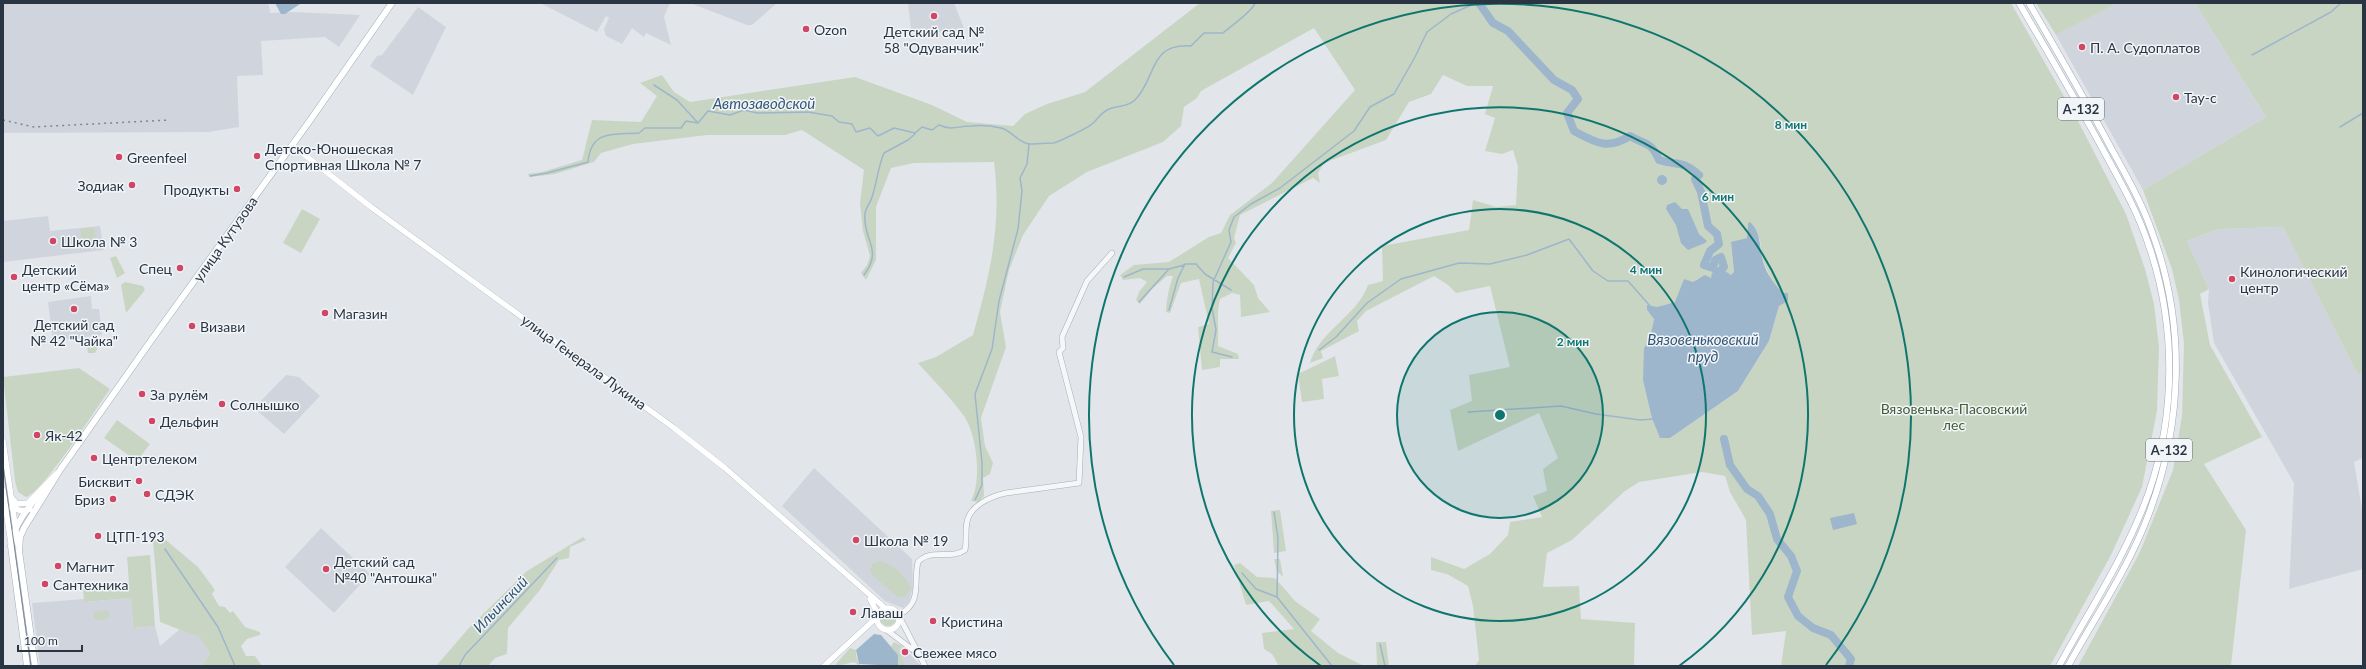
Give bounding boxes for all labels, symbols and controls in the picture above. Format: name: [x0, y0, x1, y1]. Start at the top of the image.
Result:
marker: Детский сад № 58 "Одуванчик": [929, 11, 939, 21]
place label: Ozon: [814, 21, 847, 38]
place label: Детский сад № 58 "Одуванчик": [884, 23, 984, 56]
marker: Ozon: [801, 24, 811, 34]
place label: П. А. Судоплатов: [2090, 39, 2200, 56]
marker: П. А. Судоплатов: [2077, 42, 2087, 52]
place label: Тау-с: [2184, 89, 2217, 106]
marker: Тау-с: [2171, 92, 2181, 102]
water label: Автозаводской: [712, 94, 815, 112]
road number: А-132: [2058, 98, 2104, 120]
text: 8 мин: [1775, 117, 1807, 132]
place label: Детско-Юношеская Спортивная Школа № 7: [265, 140, 421, 173]
place label: Greenfeel: [127, 149, 187, 166]
marker: Детско-Юношеская Спортивная Школа № 7: [252, 151, 262, 161]
marker: Greenfeel: [114, 152, 124, 162]
place label: Зодиак: [77, 177, 125, 194]
marker: Зодиак: [127, 180, 137, 190]
place label: Продукты: [163, 181, 229, 198]
marker: Продукты: [232, 184, 242, 194]
text: 6 мин: [1702, 189, 1734, 204]
street label: улица Кутузова: [189, 193, 261, 285]
place label: Школа № 3: [61, 233, 137, 250]
marker: Школа № 3: [48, 236, 58, 246]
place label: Спец: [139, 260, 173, 277]
place label: Детский центр «Сёма»: [22, 261, 110, 294]
text: 4 мин: [1630, 262, 1662, 277]
marker: Спец: [175, 263, 185, 273]
place label: Кинологический центр: [2240, 263, 2348, 296]
marker: Детский центр «Сёма»: [9, 272, 19, 282]
marker: Кинологический центр: [2227, 274, 2237, 284]
marker: Детский сад № 42 "Чайка": [69, 304, 79, 314]
place label: Магазин: [333, 305, 388, 322]
marker: Магазин: [320, 308, 330, 318]
street label: улица Генерала Лукина: [518, 311, 650, 413]
place label: Детский сад № 42 "Чайка": [30, 316, 118, 349]
place label: Визави: [200, 318, 245, 335]
marker: Визави: [187, 321, 197, 331]
water label: Вязовеньковский пруд: [1647, 330, 1759, 365]
text: 2 мин: [1557, 334, 1589, 349]
place label: За рулём: [150, 386, 208, 403]
marker: За рулём: [137, 389, 147, 399]
place label: Солнышко: [230, 396, 300, 413]
marker: Солнышко: [217, 399, 227, 409]
park label: Вязовенька-Пасовский лес: [1881, 400, 2027, 433]
centre of rings: [1493, 408, 1507, 422]
place label: Дельфин: [160, 413, 219, 430]
marker: Дельфин: [147, 416, 157, 426]
place label: Як-42: [44, 427, 83, 444]
marker: Як-42: [32, 430, 42, 440]
road number: А-132: [2146, 439, 2192, 461]
place label: Центртелеком: [102, 450, 197, 467]
marker: Центртелеком: [89, 453, 99, 463]
place label: Бисквит: [78, 473, 131, 490]
marker: Бисквит: [134, 476, 144, 486]
place label: СДЭК: [155, 486, 195, 503]
marker: СДЭК: [142, 489, 152, 499]
place label: Бриз: [74, 491, 105, 508]
marker: Бриз: [108, 494, 118, 504]
place label: ЦТП-193: [106, 528, 165, 545]
marker: ЦТП-193: [93, 531, 103, 541]
place label: Школа № 19: [864, 532, 948, 549]
marker: Школа № 19: [851, 535, 861, 545]
place label: Детский сад №40 "Антошка": [334, 553, 437, 586]
place label: Магнит: [66, 558, 115, 575]
marker: Магнит: [53, 561, 63, 571]
marker: Детский сад №40 "Антошка": [321, 564, 331, 574]
water label: Ильинский: [469, 572, 531, 636]
place label: Сантехника: [53, 576, 128, 593]
marker: Сантехника: [40, 579, 50, 589]
place label: Лаваш: [860, 604, 903, 621]
marker: Лаваш: [848, 607, 858, 617]
place label: Кристина: [941, 613, 1003, 630]
marker: Кристина: [928, 616, 938, 626]
scale bar: [18, 627, 82, 653]
text: 100 m: [24, 633, 58, 648]
place label: Свежее мясо: [913, 644, 997, 661]
marker: Свежее мясо: [900, 647, 910, 657]

